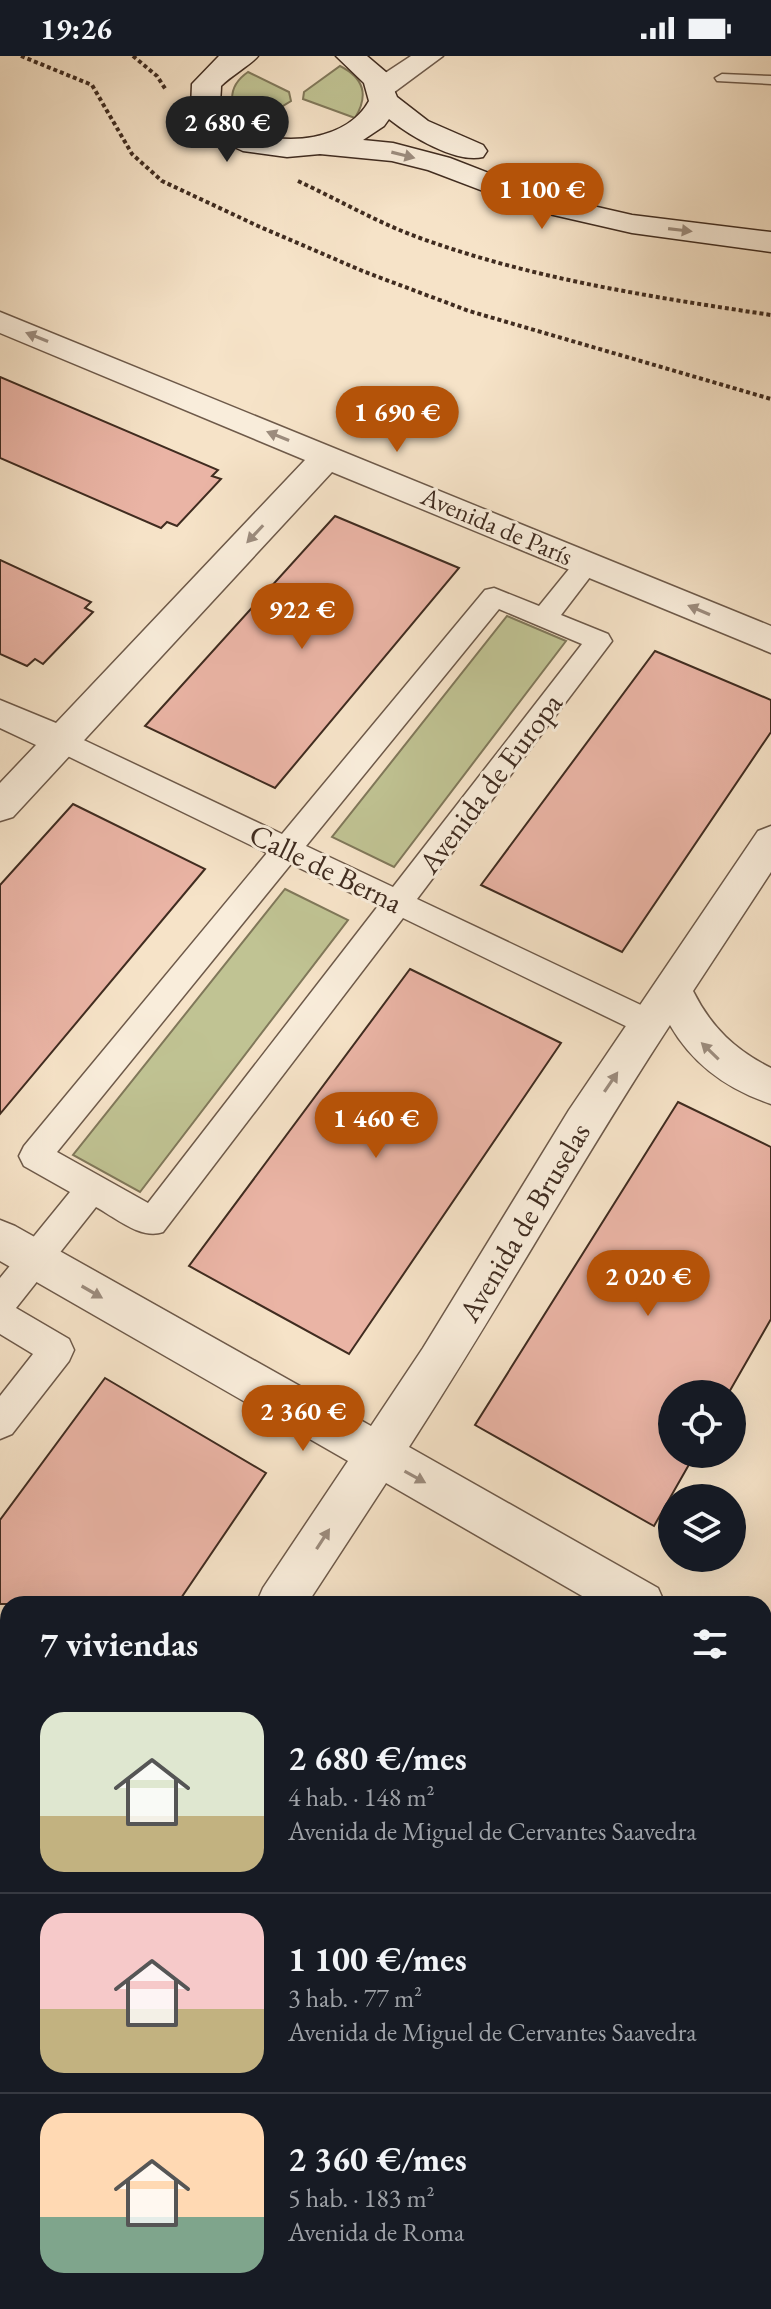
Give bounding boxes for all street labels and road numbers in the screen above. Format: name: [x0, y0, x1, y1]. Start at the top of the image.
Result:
street label: Avenida de París: [415, 478, 578, 573]
street label: Avenida de Europa: [409, 685, 571, 882]
street label: Calle de Berna: [243, 814, 409, 922]
street label: Avenida de Bruselas: [449, 1115, 599, 1330]

